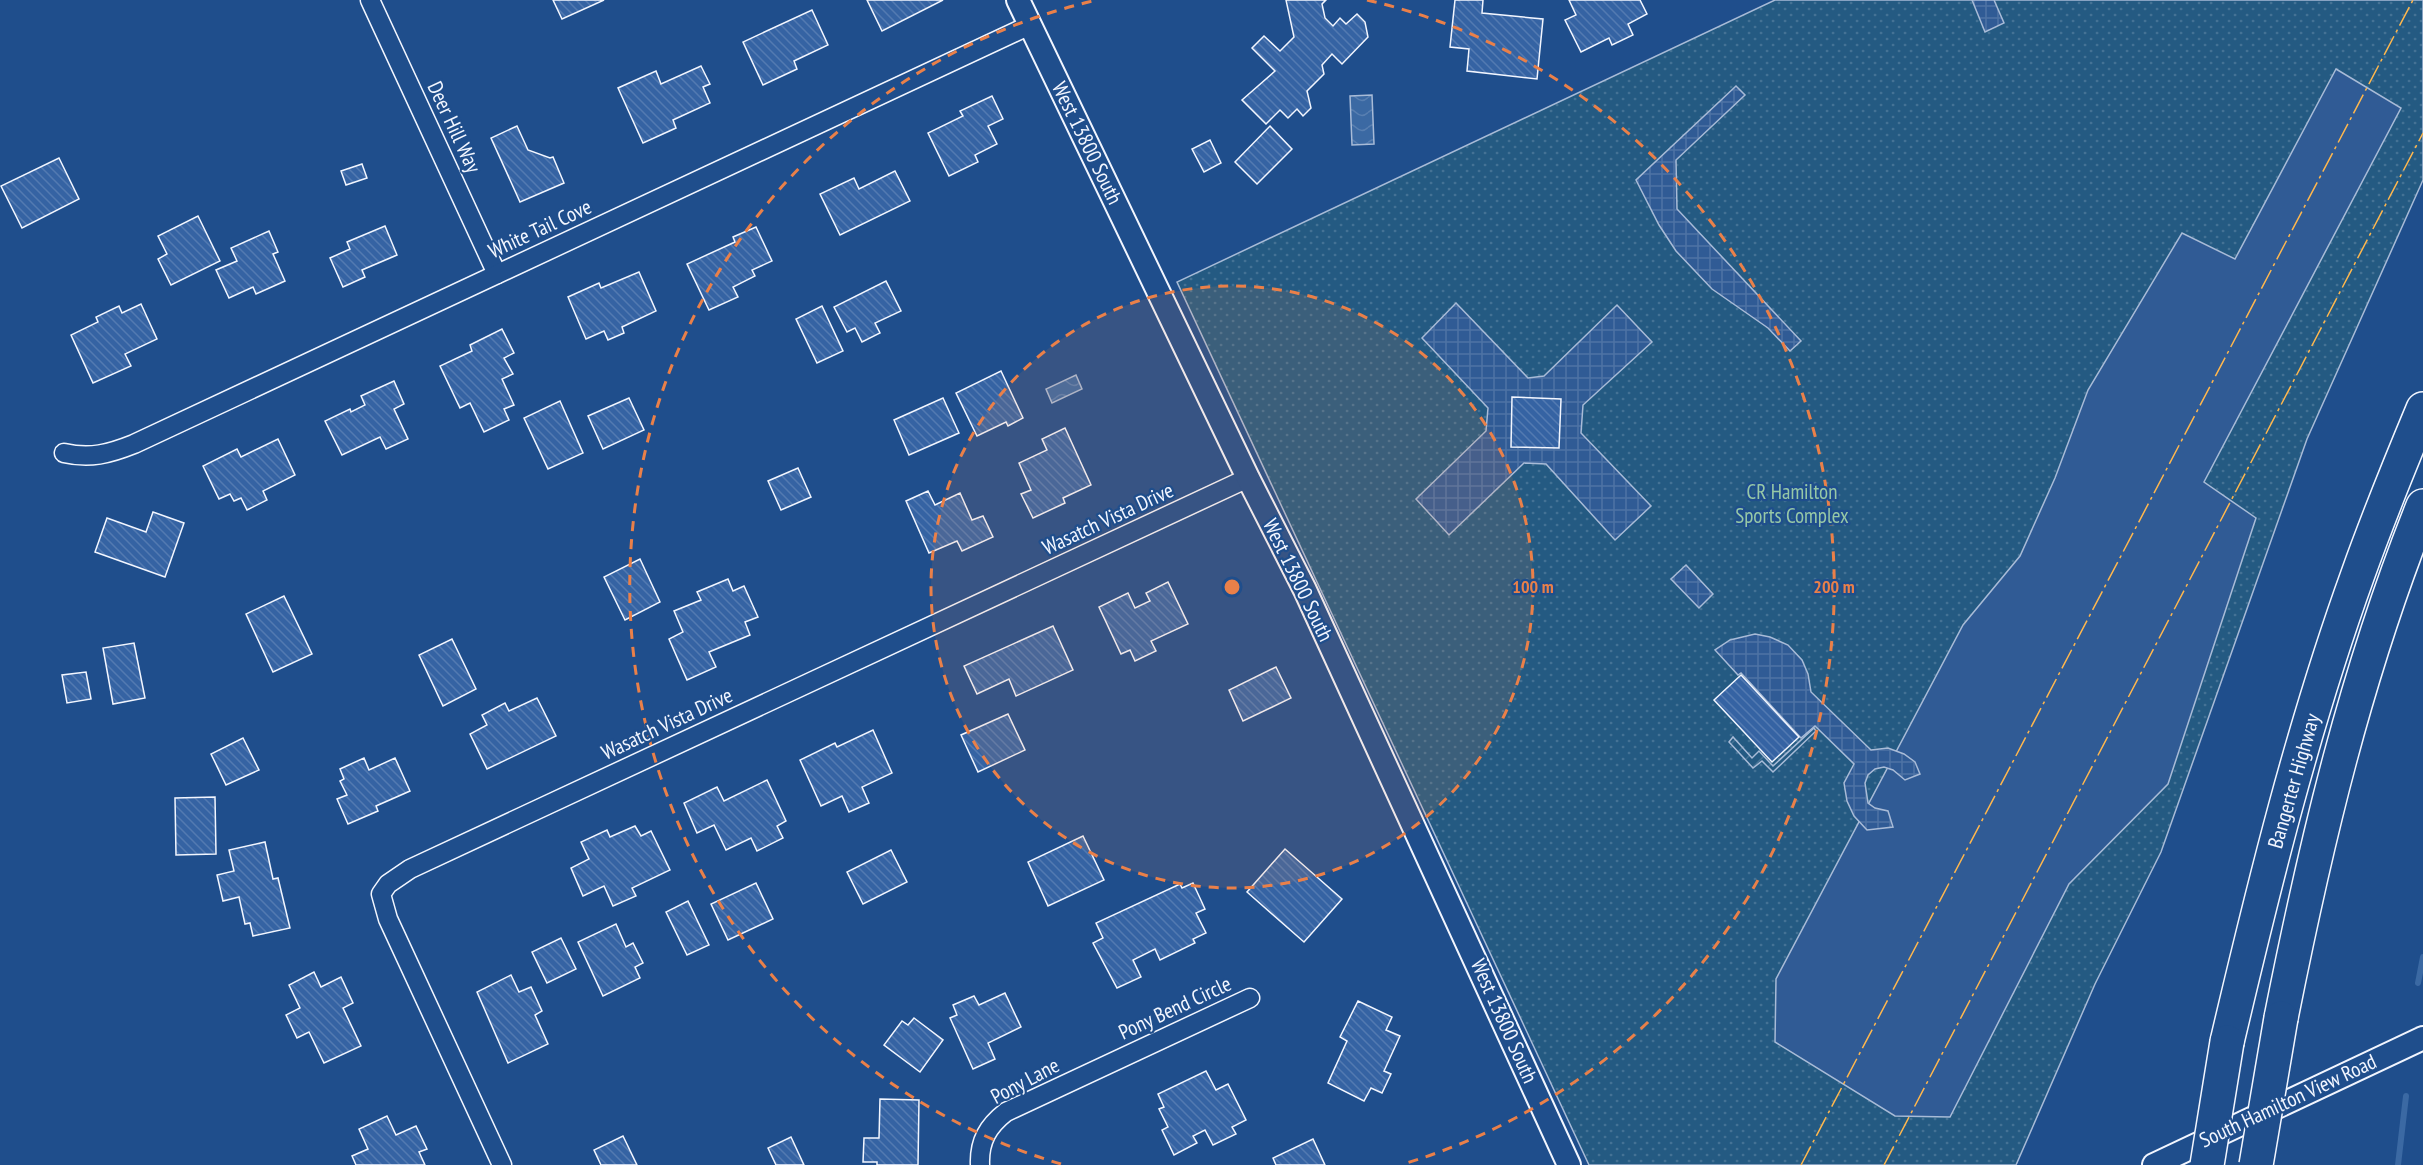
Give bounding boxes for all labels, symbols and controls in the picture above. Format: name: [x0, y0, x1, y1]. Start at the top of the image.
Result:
street label: Deer Hill Way: [422, 77, 487, 177]
street label: West 13800 South: [1046, 77, 1129, 209]
street label: White Tail Cove: [484, 193, 596, 264]
street label: Wasatch Vista Drive: [1038, 476, 1178, 561]
park label: CR Hamilton Sports Complex: [1735, 478, 1849, 529]
street label: West 13800 South: [1257, 514, 1340, 646]
text: 100 m: [1512, 575, 1554, 598]
text: 200 m: [1813, 575, 1855, 598]
centre of rings: [1222, 577, 1242, 597]
street label: Wasatch Vista Drive: [597, 681, 737, 766]
street label: Bangerter Highway: [2261, 710, 2326, 851]
street label: West 13800 South: [1465, 954, 1544, 1087]
street label: Pony Bend Circle: [1114, 970, 1235, 1045]
street label: South Hamilton View Road: [2195, 1048, 2381, 1153]
street label: Pony Lane: [986, 1051, 1064, 1110]

